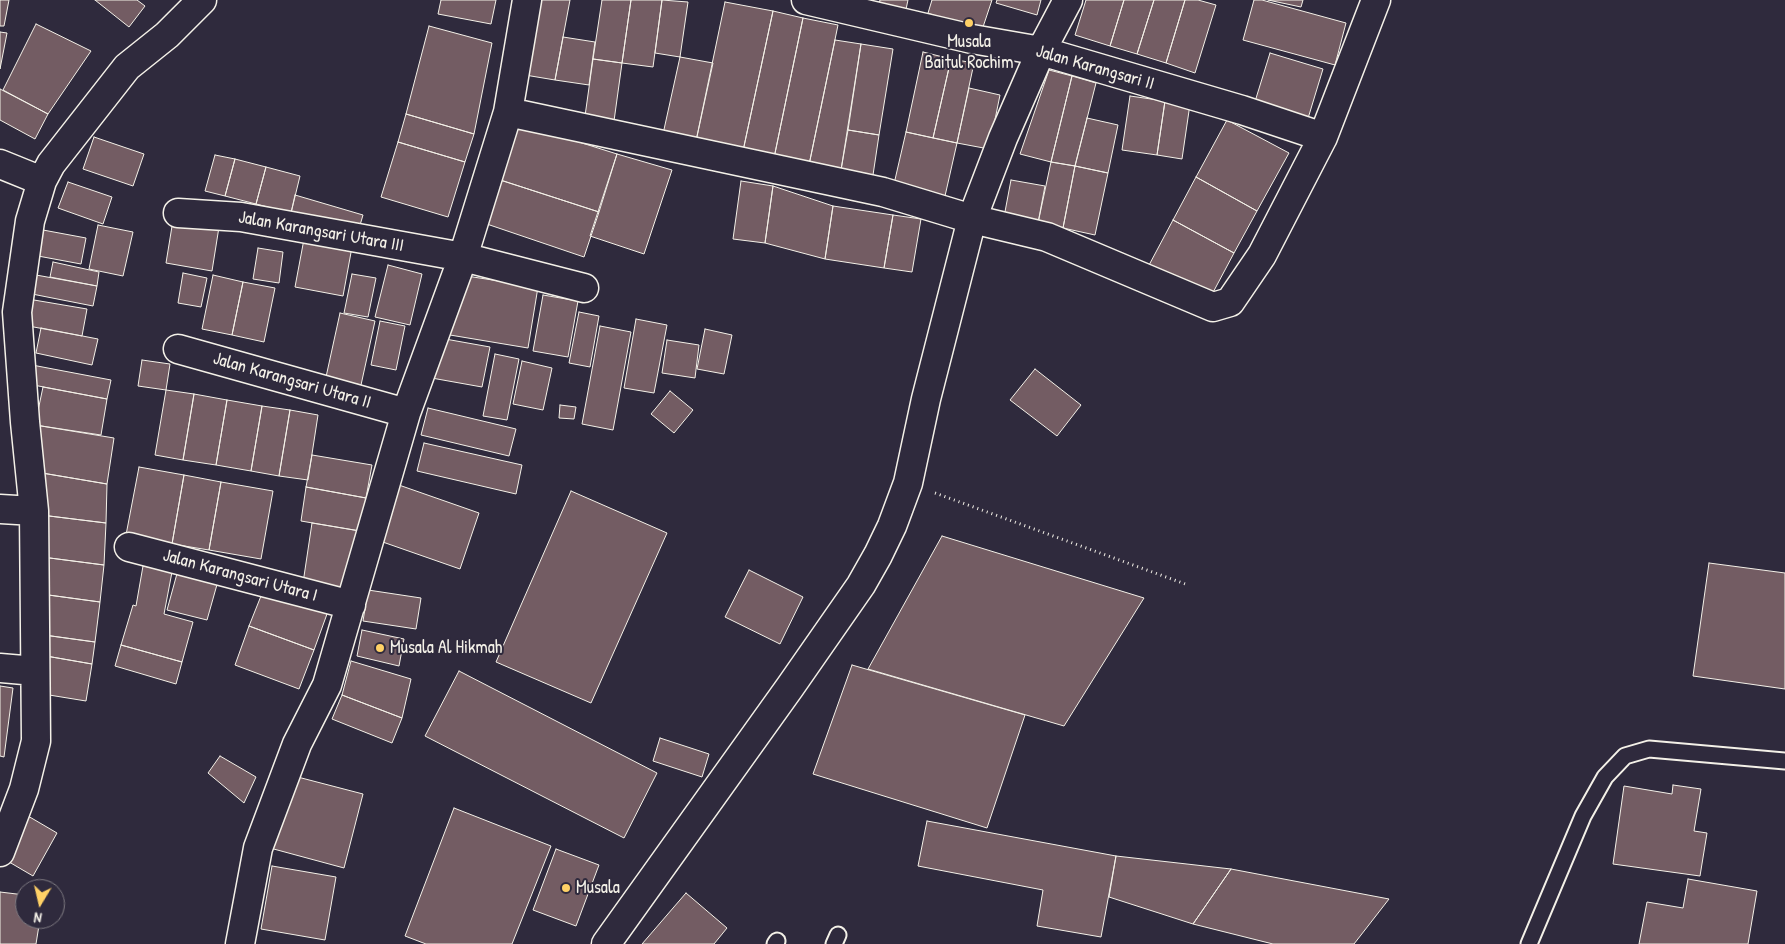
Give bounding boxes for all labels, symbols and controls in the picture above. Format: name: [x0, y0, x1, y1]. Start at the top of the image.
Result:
marker: Musala Baitul Rochim: [963, 17, 975, 29]
place label: Musala Baitul Rochim: [925, 31, 1013, 74]
street label: Jalan Karangsari II: [1033, 41, 1157, 95]
street label: Jalan Karangsari Utara III: [237, 207, 405, 257]
street label: Jalan Karangsari Utara II: [211, 348, 373, 414]
street label: Jalan Karangsari Utara I: [160, 545, 320, 607]
place label: Musala Al Hikmah: [390, 637, 502, 659]
marker: Musala Al Hikmah: [374, 642, 386, 654]
place label: Musala: [576, 877, 620, 899]
north arrow: [15, 879, 65, 929]
marker: Musala: [560, 882, 572, 894]
text: N: [33, 908, 43, 928]

